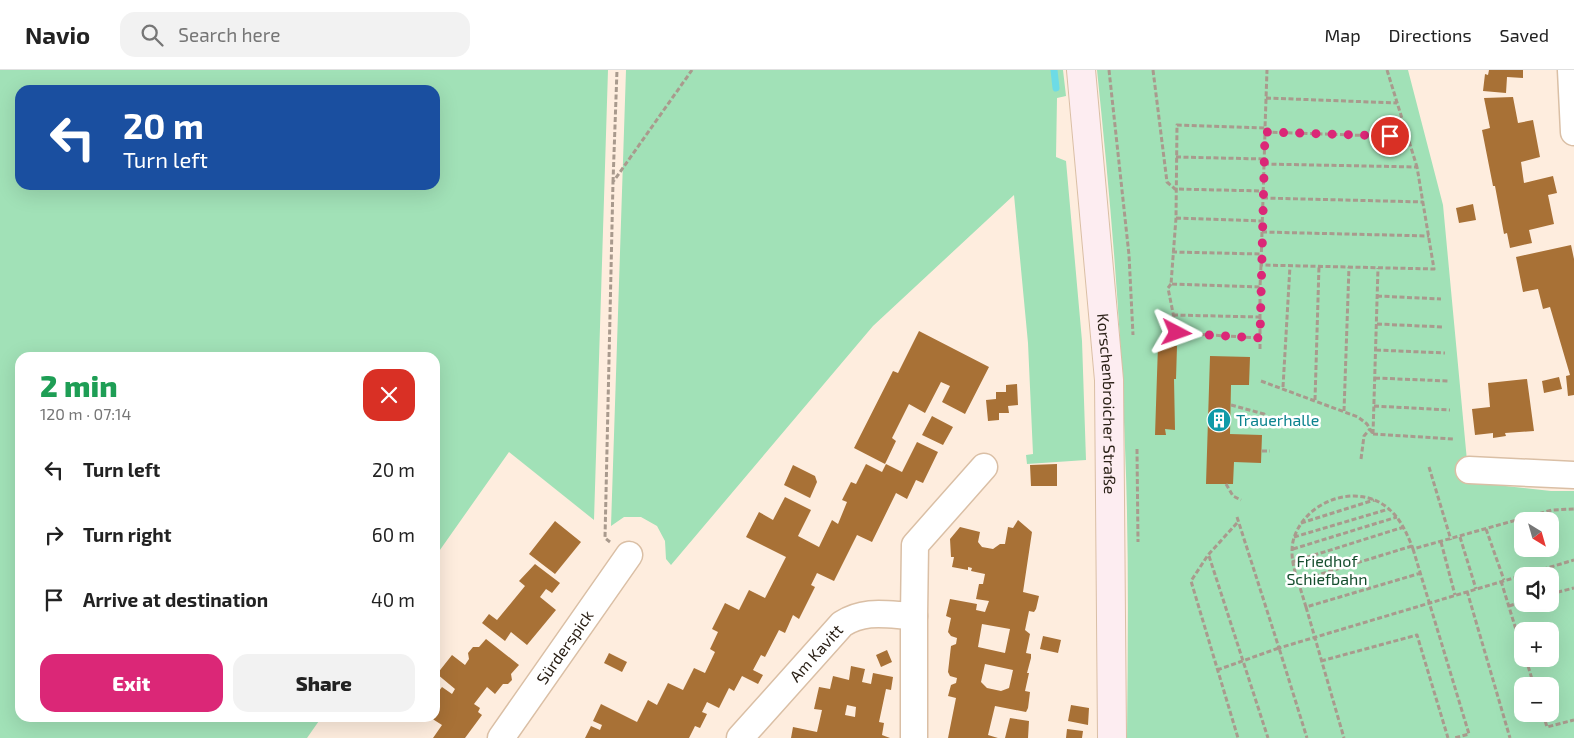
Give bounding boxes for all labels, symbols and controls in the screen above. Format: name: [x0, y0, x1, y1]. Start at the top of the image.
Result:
search box: [120, 12, 470, 57]
text: Navio: [25, 20, 90, 49]
icon: search: [138, 21, 166, 49]
text: Search here: [178, 23, 280, 46]
text: Map: [1324, 24, 1361, 46]
text: Directions: [1389, 24, 1472, 46]
text: Saved: [1500, 24, 1549, 46]
text: 20 m: [123, 104, 204, 146]
icon: left: [40, 105, 105, 170]
pin: [1369, 115, 1411, 157]
icon: arrive: [1376, 122, 1404, 150]
text: Turn left: [123, 146, 208, 172]
position arrow: [1150, 306, 1202, 358]
street label: Korschenbroicher Straße: [1094, 312, 1120, 494]
text: 2 min: [40, 367, 118, 403]
button: close: [363, 369, 415, 421]
text: 120 m · 07:14: [40, 404, 131, 423]
building icon: Trauerhalle: [1206, 407, 1232, 433]
place label: Trauerhalle: [1236, 410, 1319, 429]
icon: left: [40, 456, 68, 484]
text: Turn left: [83, 458, 160, 481]
text: 20 m: [372, 458, 415, 481]
north arrow: [1514, 512, 1559, 558]
map controls: [1514, 512, 1559, 722]
icon: right: [40, 521, 68, 549]
text: Turn right: [83, 523, 171, 546]
text: 60 m: [372, 523, 415, 546]
park label: Friedhof Schiefbahn: [1286, 551, 1368, 588]
button: sound: [1514, 567, 1559, 612]
icon: arrive: [40, 586, 68, 614]
text: Arrive at destination: [83, 588, 268, 611]
text: 40 m: [371, 588, 415, 611]
street label: Sürderspick: [532, 606, 597, 687]
street label: Am Kavitt: [785, 620, 846, 685]
button: +: [1514, 622, 1559, 667]
button: Exit: [40, 654, 223, 712]
button: Share: [233, 654, 415, 712]
button: −: [1514, 677, 1559, 722]

